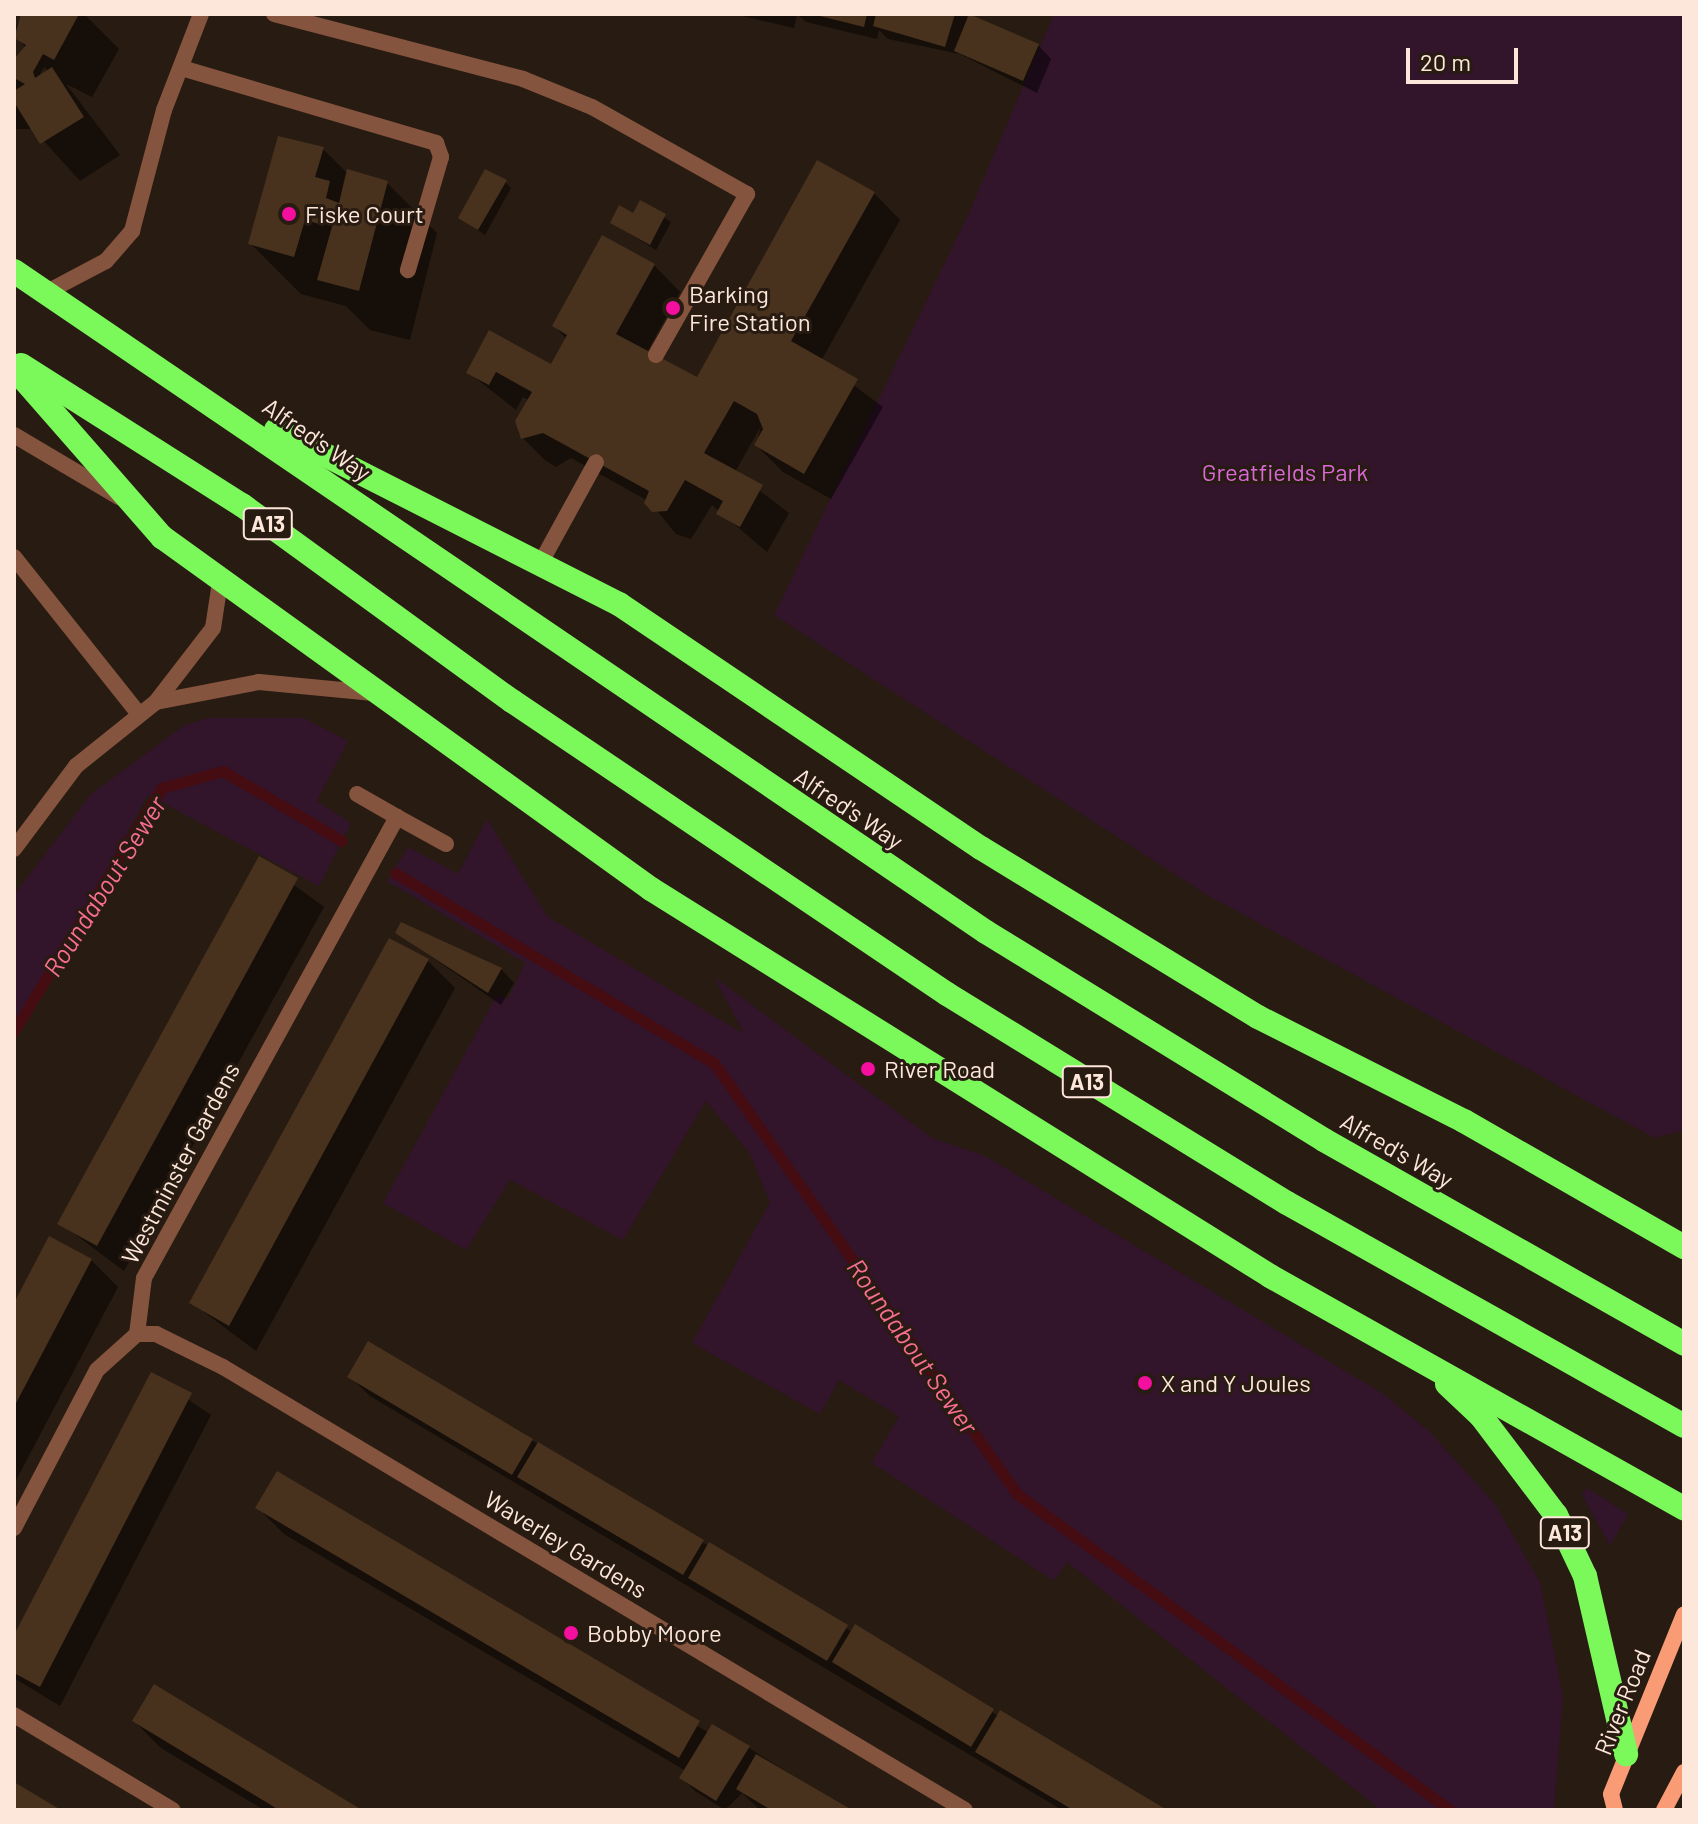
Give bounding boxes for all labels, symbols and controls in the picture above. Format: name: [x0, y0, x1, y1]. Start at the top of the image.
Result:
scale bar: [1410, 32, 1522, 82]
text: 20 m: [1420, 47, 1471, 76]
place label: Fiske Court: [305, 200, 424, 228]
marker: Fiske Court: [280, 205, 298, 223]
place label: Barking Fire Station: [689, 280, 811, 336]
marker: Barking Fire Station: [664, 299, 682, 317]
street label: Alfred's Way: [257, 391, 377, 487]
park label: Greatfields Park: [1202, 458, 1368, 486]
road number: A13: [242, 506, 294, 542]
street label: Alfred's Way: [789, 761, 909, 855]
water label: Roundabout Sewer: [36, 790, 172, 982]
place label: River Road: [884, 1055, 995, 1083]
street label: Westminster Gardens: [115, 1058, 245, 1268]
marker: River Road: [859, 1060, 877, 1078]
road number: A13: [1061, 1064, 1113, 1100]
street label: Alfred's Way: [1336, 1106, 1458, 1194]
water label: Roundabout Sewer: [841, 1252, 985, 1440]
place label: X and Y Joules: [1161, 1369, 1311, 1397]
marker: X and Y Joules: [1136, 1374, 1154, 1392]
street label: Waverley Gardens: [480, 1484, 652, 1604]
road number: A13: [1539, 1515, 1591, 1551]
place label: Bobby Moore: [587, 1619, 722, 1647]
marker: Bobby Moore: [562, 1624, 580, 1642]
street label: River Road: [1588, 1645, 1656, 1759]

